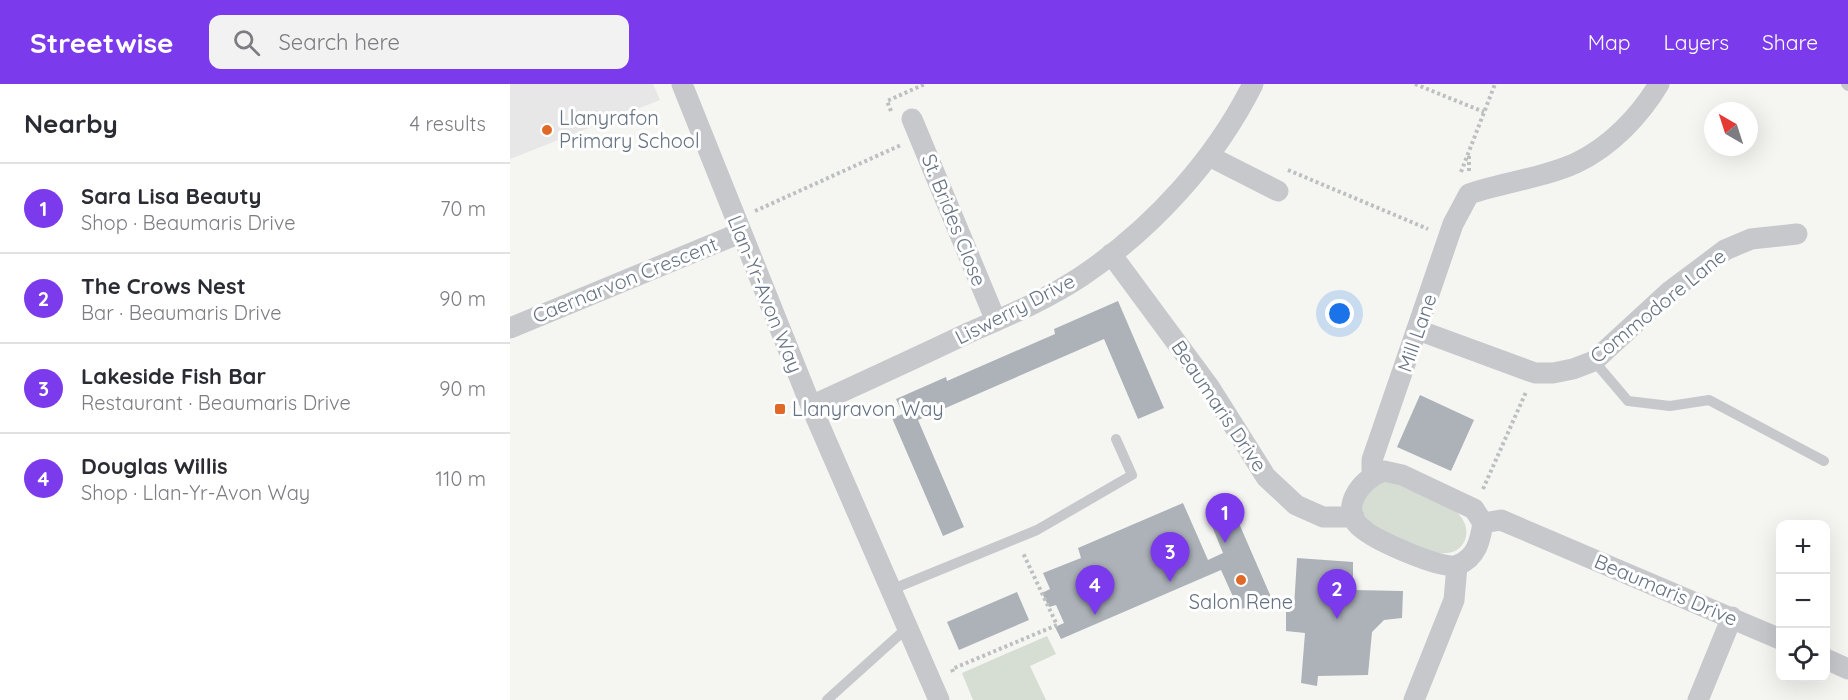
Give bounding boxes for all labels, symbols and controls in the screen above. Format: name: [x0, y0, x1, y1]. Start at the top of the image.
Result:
search box: [209, 15, 629, 69]
text: Streetwise: [30, 25, 173, 60]
icon: search: [230, 26, 263, 59]
text: Search here: [278, 28, 400, 56]
text: Map: [1588, 29, 1631, 55]
text: Layers: [1664, 29, 1729, 55]
text: Share: [1762, 29, 1818, 55]
north arrow: [1704, 102, 1758, 156]
place label: Llanyrafon Primary School: [559, 105, 700, 153]
text: Nearby: [24, 107, 118, 140]
text: 4 results: [410, 111, 486, 136]
marker: Llanyrafon Primary School: [540, 123, 554, 137]
street label: St. Brides Close: [917, 150, 992, 290]
text: Sara Lisa Beauty: [81, 182, 261, 210]
text: 1: [40, 196, 47, 221]
text: 70 m: [440, 196, 486, 221]
text: Shop · Beaumaris Drive: [81, 210, 296, 235]
street label: Llan-Yr-Avon Way: [722, 211, 808, 376]
street label: Caernarvon Crescent: [529, 231, 721, 328]
street label: Commodore Lane: [1585, 243, 1731, 368]
street label: Liswerry Drive: [951, 268, 1079, 349]
text: The Crows Nest: [81, 272, 246, 300]
text: 2: [38, 286, 49, 311]
text: 90 m: [439, 286, 486, 311]
street label: Mill Lane: [1392, 290, 1442, 375]
your location: [1325, 299, 1354, 328]
text: Bar · Beaumaris Drive: [81, 300, 282, 325]
street label: Beaumaris Drive: [1166, 335, 1273, 476]
text: Lakeside Fish Bar: [81, 362, 266, 390]
text: 3: [38, 376, 49, 401]
text: 90 m: [439, 376, 486, 401]
text: Restaurant · Beaumaris Drive: [81, 390, 351, 415]
place label: Llanyravon Way: [792, 396, 944, 421]
marker: Llanyravon Way: [773, 402, 787, 416]
text: Douglas Willis: [81, 452, 228, 480]
text: 4: [38, 466, 49, 491]
text: 110 m: [436, 466, 486, 491]
text: Shop · Llan-Yr-Avon Way: [81, 480, 310, 505]
pin: 1: [1206, 494, 1244, 543]
map controls: [1776, 520, 1830, 682]
button: +: [1776, 520, 1830, 574]
pin: 3: [1150, 532, 1190, 582]
street label: Beaumaris Drive: [1591, 548, 1741, 631]
pin: 4: [1076, 566, 1114, 615]
pin: 2: [1318, 570, 1356, 619]
marker: Salon Rene: [1234, 573, 1248, 587]
button: −: [1776, 574, 1830, 628]
place label: Salon Rene: [1189, 589, 1293, 614]
button: locate: [1776, 628, 1830, 682]

